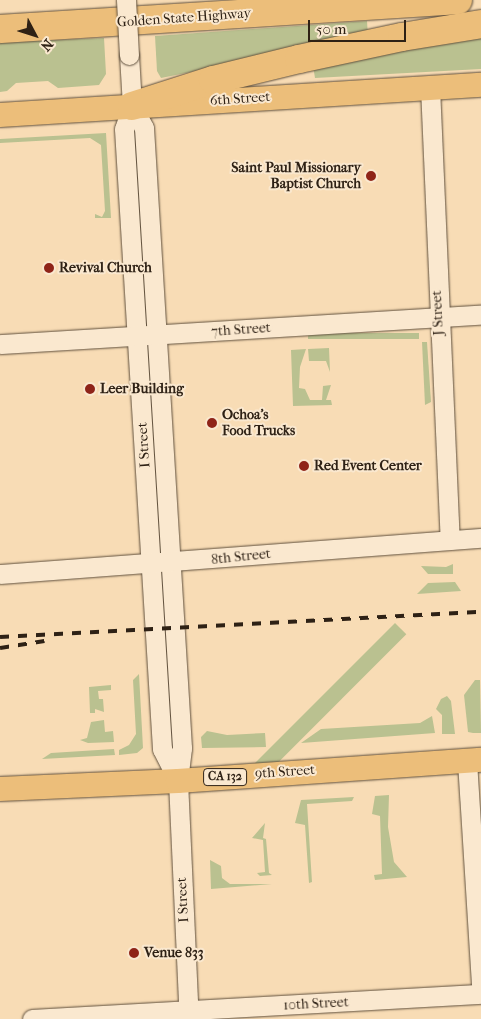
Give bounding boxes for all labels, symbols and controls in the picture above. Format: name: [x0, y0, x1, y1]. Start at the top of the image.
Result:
street label: Golden State Highway: [116, 5, 252, 31]
north arrow: [10, 10, 60, 60]
scale bar: [311, 10, 408, 42]
text: 50 m: [316, 20, 346, 38]
text: N: [37, 35, 57, 54]
street label: 6th Street: [209, 89, 271, 109]
place label: Saint Paul Missionary Baptist Church: [231, 160, 361, 192]
marker: Saint Paul Missionary Baptist Church: [365, 170, 377, 182]
place label: Revival Church: [59, 260, 152, 276]
marker: Revival Church: [43, 262, 55, 274]
street label: J Street: [428, 290, 448, 336]
street label: 7th Street: [211, 320, 271, 340]
place label: Leer Building: [100, 381, 184, 397]
marker: Leer Building: [84, 383, 96, 395]
place label: Ochoa's Food Trucks: [222, 407, 295, 440]
marker: Ochoa's Food Trucks: [206, 417, 218, 429]
street label: I Street: [134, 422, 154, 468]
place label: Red Event Center: [314, 458, 422, 474]
marker: Red Event Center: [298, 460, 310, 472]
street label: 8th Street: [210, 546, 272, 568]
street label: 9th Street: [254, 762, 316, 782]
road number: CA 132: [202, 768, 248, 786]
street label: I Street: [173, 877, 193, 923]
place label: Venue 833: [144, 945, 204, 961]
marker: Venue 833: [128, 947, 140, 959]
street label: 10th Street: [283, 994, 349, 1014]

